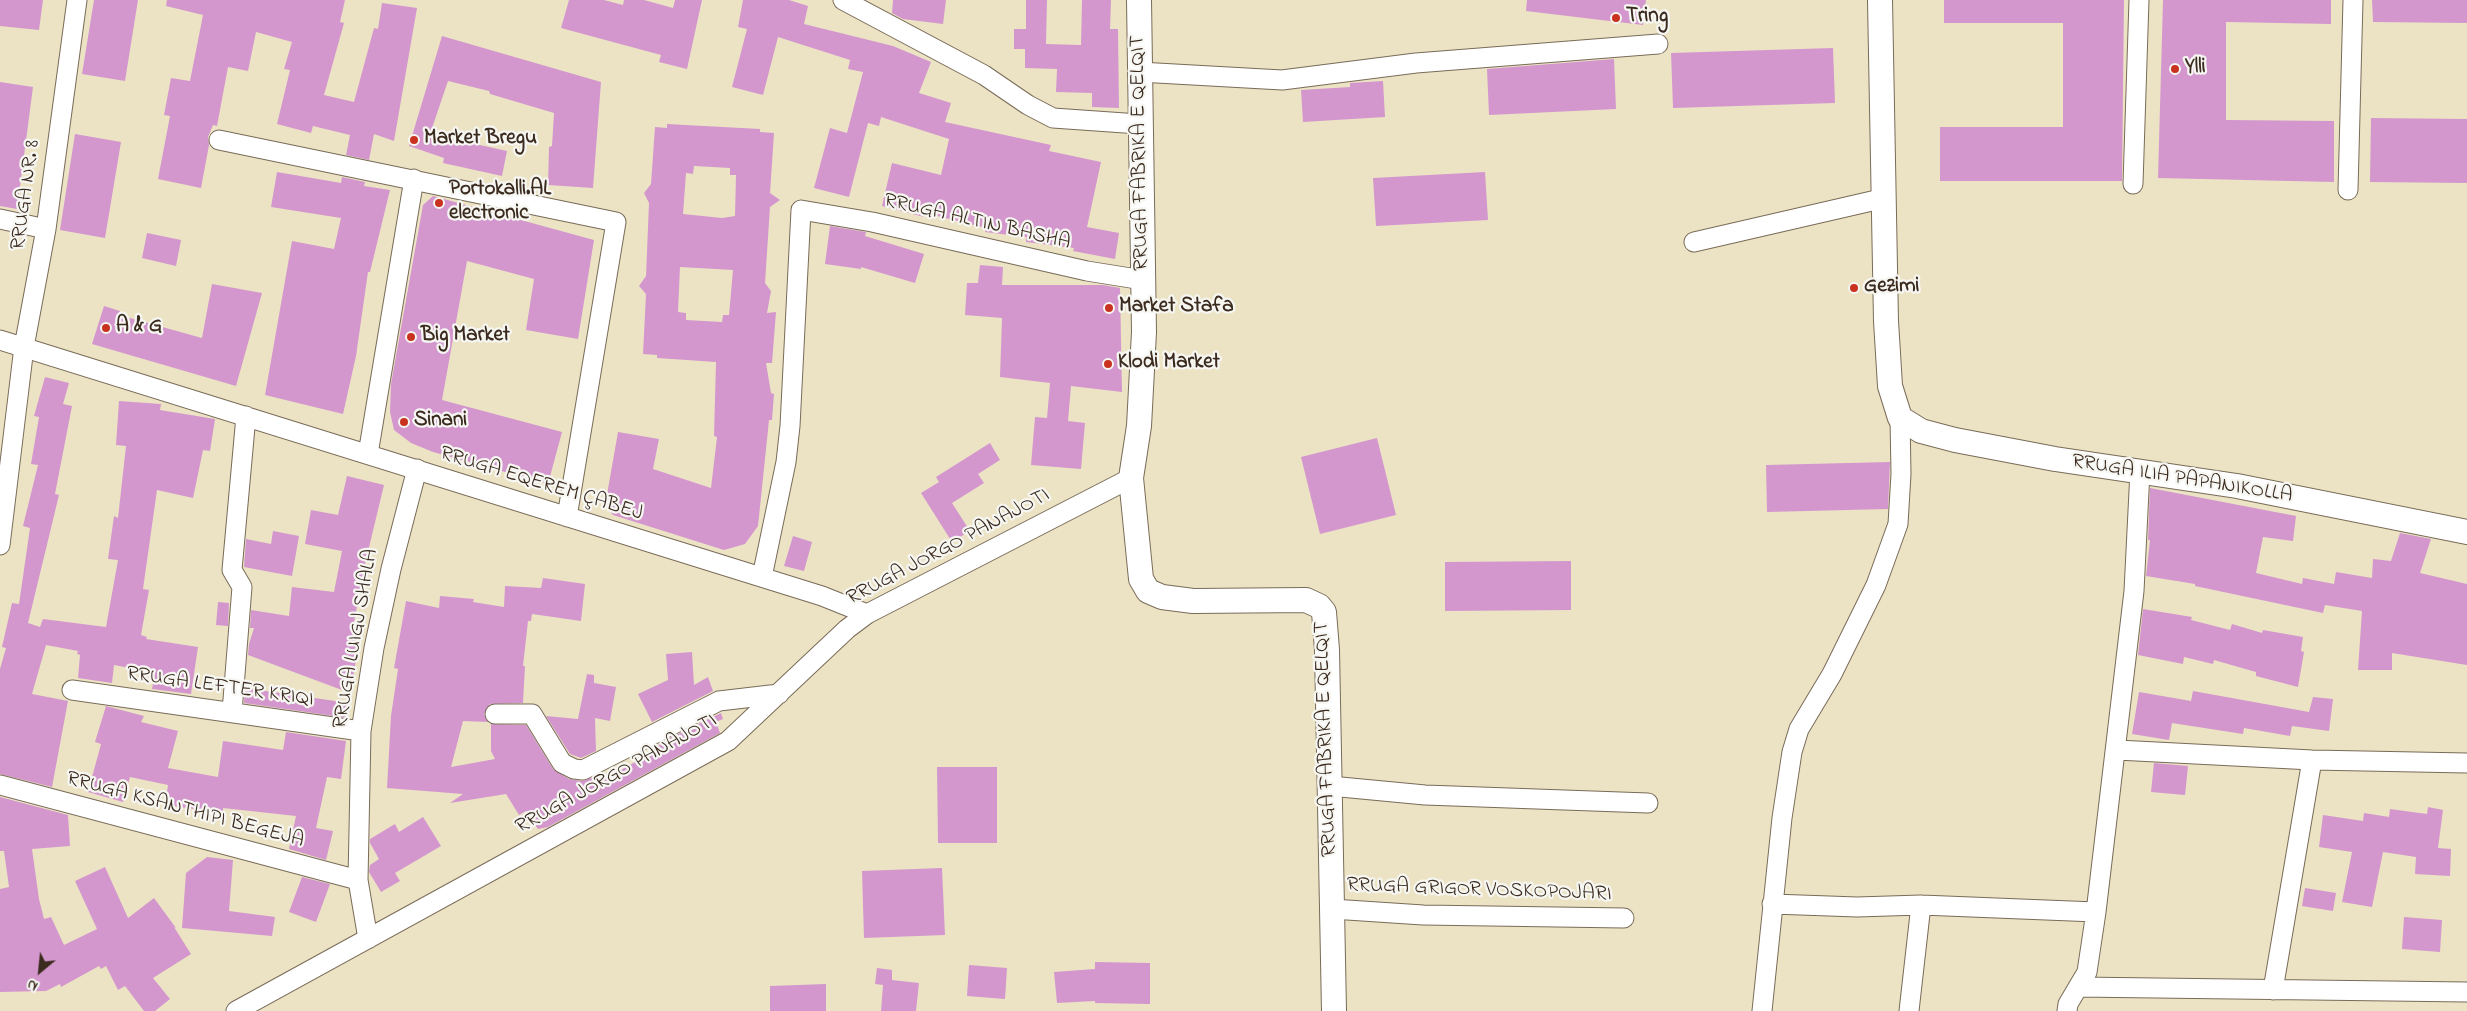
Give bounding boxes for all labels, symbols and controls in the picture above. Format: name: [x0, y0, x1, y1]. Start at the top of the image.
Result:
place label: Tring: [1626, 5, 1668, 31]
marker: Tring: [1610, 12, 1622, 24]
street label: RRUGA FABRIKA E QELQIT: [1126, 35, 1156, 271]
place label: Ylli: [2185, 56, 2205, 82]
marker: Ylli: [2169, 63, 2181, 75]
place label: Market Bregu: [424, 127, 537, 153]
marker: Market Bregu: [408, 134, 420, 146]
street label: RRUGA NR. 8: [7, 138, 47, 252]
place label: Portokalli.AL electronic: [449, 178, 551, 228]
street label: RRUGA ALTIN BASHA: [881, 189, 1073, 257]
marker: Portokalli.AL electronic: [433, 197, 445, 209]
place label: Gezimi: [1864, 275, 1919, 301]
marker: Gezimi: [1848, 282, 1860, 294]
place label: Market Stafa: [1119, 295, 1233, 321]
marker: Market Stafa: [1103, 302, 1115, 314]
place label: A & G: [116, 315, 162, 341]
marker: A & G: [100, 322, 112, 334]
place label: Big Market: [421, 324, 510, 350]
marker: Big Market: [405, 331, 417, 343]
place label: Klodi Market: [1118, 351, 1220, 377]
marker: Klodi Market: [1102, 358, 1114, 370]
place label: Sinani: [414, 409, 467, 435]
marker: Sinani: [398, 416, 410, 428]
street label: RRUGA EQEREM ÇABEJ: [437, 442, 645, 528]
street label: RRUGA ILIA PAPANIKOLLA: [2070, 450, 2294, 510]
street label: RRUGA JORGO PANAJOTI: [843, 484, 1055, 612]
street label: RRUGA LUIGJ SHALA: [329, 547, 385, 731]
street label: RRUGA FABRIKA E QELQIT: [1310, 621, 1344, 857]
street label: RRUGA LEFTER KRIQI: [125, 662, 315, 714]
street label: RRUGA JORGO PANAJOTI: [512, 709, 722, 841]
street label: RRUGA KSANTHIPI BEGEJA: [64, 767, 306, 855]
street label: RRUGA GRIGOR VOSKOPOJARI: [1346, 874, 1612, 908]
north arrow: [15, 946, 65, 996]
text: N: [24, 973, 42, 996]

